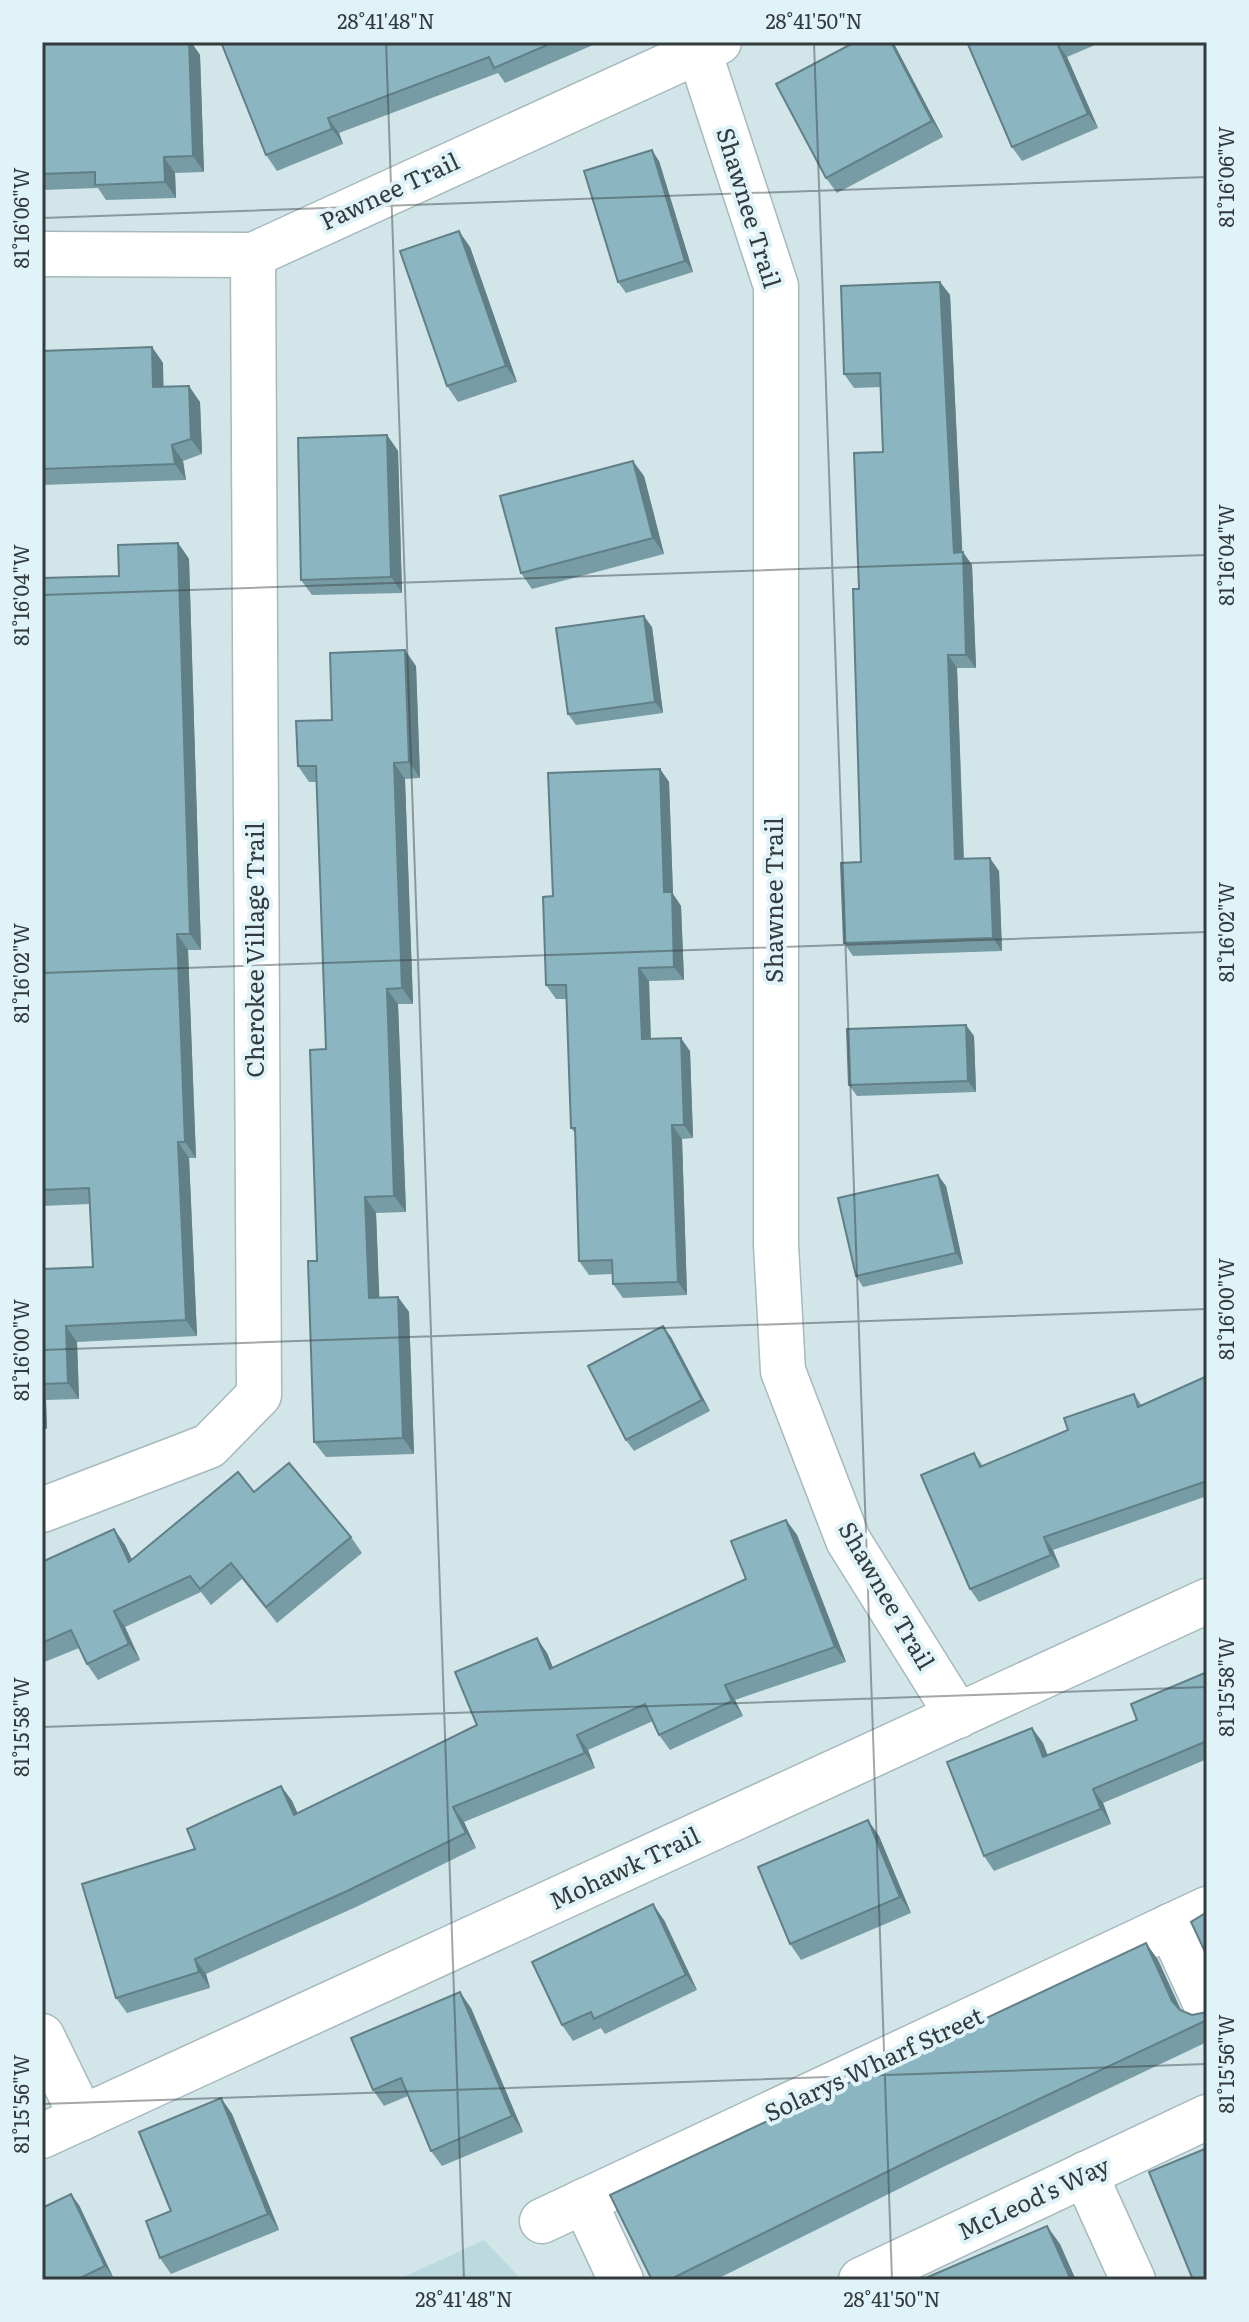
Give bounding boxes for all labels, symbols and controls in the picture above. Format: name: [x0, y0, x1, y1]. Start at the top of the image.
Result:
text: 28°41'48"N: [337, 5, 435, 35]
text: 28°41'50"N: [765, 5, 863, 35]
street label: Shawnee Trail: [709, 123, 791, 292]
text: 81°16'06"W: [1210, 126, 1240, 228]
street label: Pawnee Trail: [314, 142, 464, 237]
text: 81°16'06"W: [5, 167, 35, 269]
text: 81°16'04"W: [1210, 504, 1240, 606]
text: 81°16'04"W: [5, 544, 35, 646]
street label: Shawnee Trail: [755, 817, 790, 983]
street label: Cherokee Village Trail: [236, 822, 271, 1078]
text: 81°16'02"W: [1210, 882, 1240, 982]
text: 81°16'02"W: [5, 923, 35, 1023]
text: 81°16'00"W: [1210, 1258, 1240, 1360]
text: 81°16'00"W: [5, 1299, 35, 1401]
street label: Shawnee Trail: [832, 1514, 945, 1675]
text: 81°15'58"W: [1210, 1637, 1240, 1737]
text: 81°15'58"W: [5, 1677, 35, 1777]
street label: Mohawk Trail: [543, 1817, 705, 1917]
street label: Solarys Wharf Street: [758, 1996, 988, 2129]
text: 81°15'56"W: [1210, 2014, 1240, 2114]
text: 81°15'56"W: [5, 2054, 35, 2154]
street label: McLeod's Way: [951, 2146, 1115, 2247]
text: 28°41'48"N: [415, 2283, 513, 2313]
text: 28°41'50"N: [843, 2283, 941, 2313]

